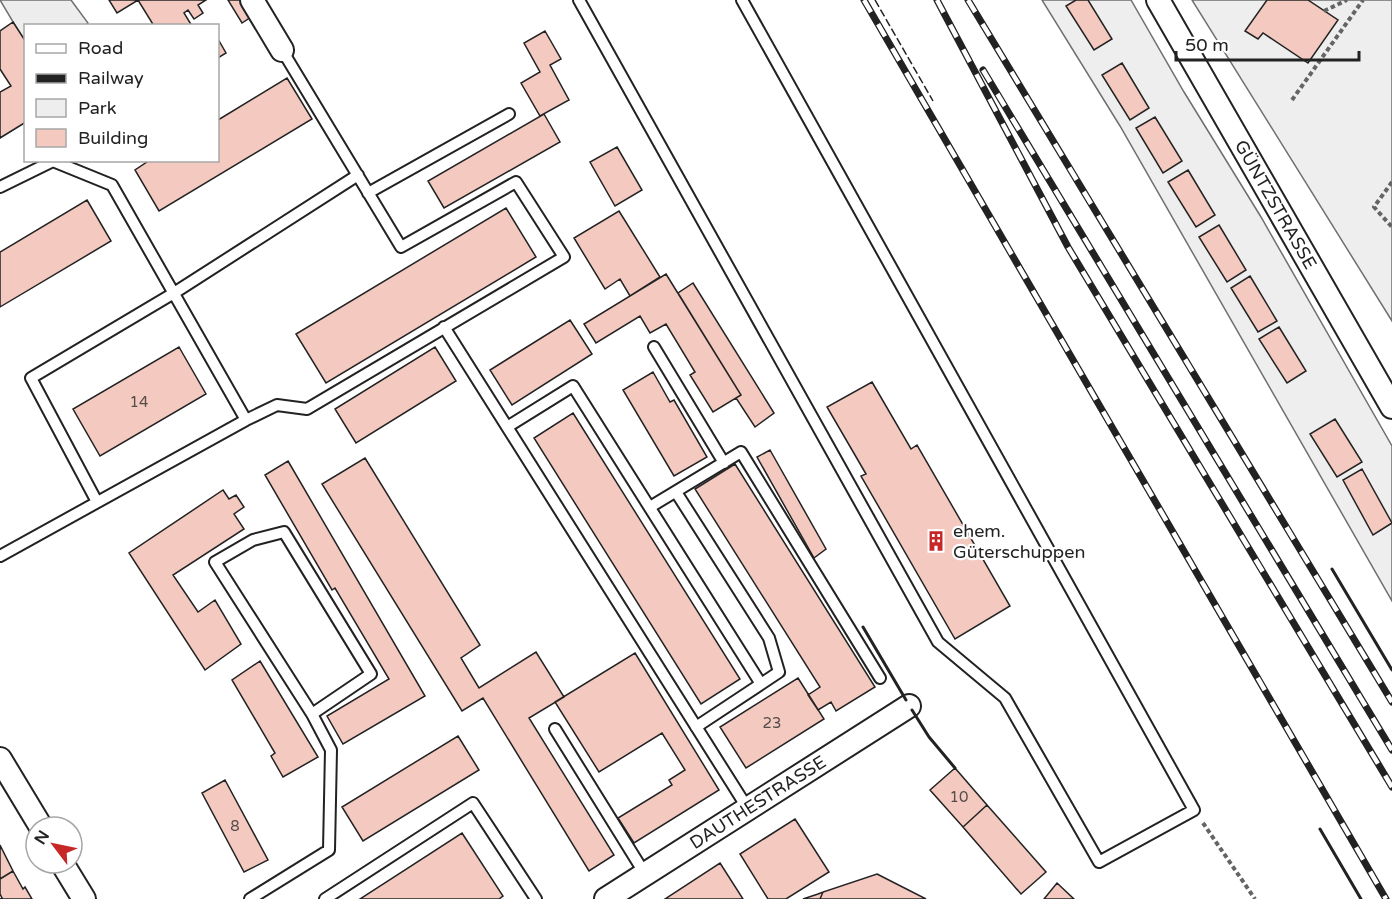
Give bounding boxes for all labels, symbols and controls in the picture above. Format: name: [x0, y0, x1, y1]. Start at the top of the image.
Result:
legend: [24, 24, 219, 162]
scale bar: [1176, 24, 1359, 62]
text: 50 m: [1185, 34, 1229, 56]
text: Road: [78, 37, 123, 59]
text: Railway: [78, 67, 144, 89]
text: Park: [78, 97, 117, 119]
text: Building: [78, 127, 148, 149]
street label: GÜNTZSTRASSE: [1230, 136, 1321, 273]
house number: 14: [130, 393, 148, 411]
place label: ehem. Güterschuppen: [953, 520, 1085, 563]
building icon: ehem. Güterschuppen: [924, 529, 948, 553]
house number: 23: [763, 714, 781, 732]
street label: DAUTHESTRASSE: [686, 751, 830, 854]
house number: 10: [950, 788, 968, 806]
north arrow: [24, 815, 84, 875]
house number: 8: [230, 817, 240, 835]
text: N: [30, 827, 54, 848]

